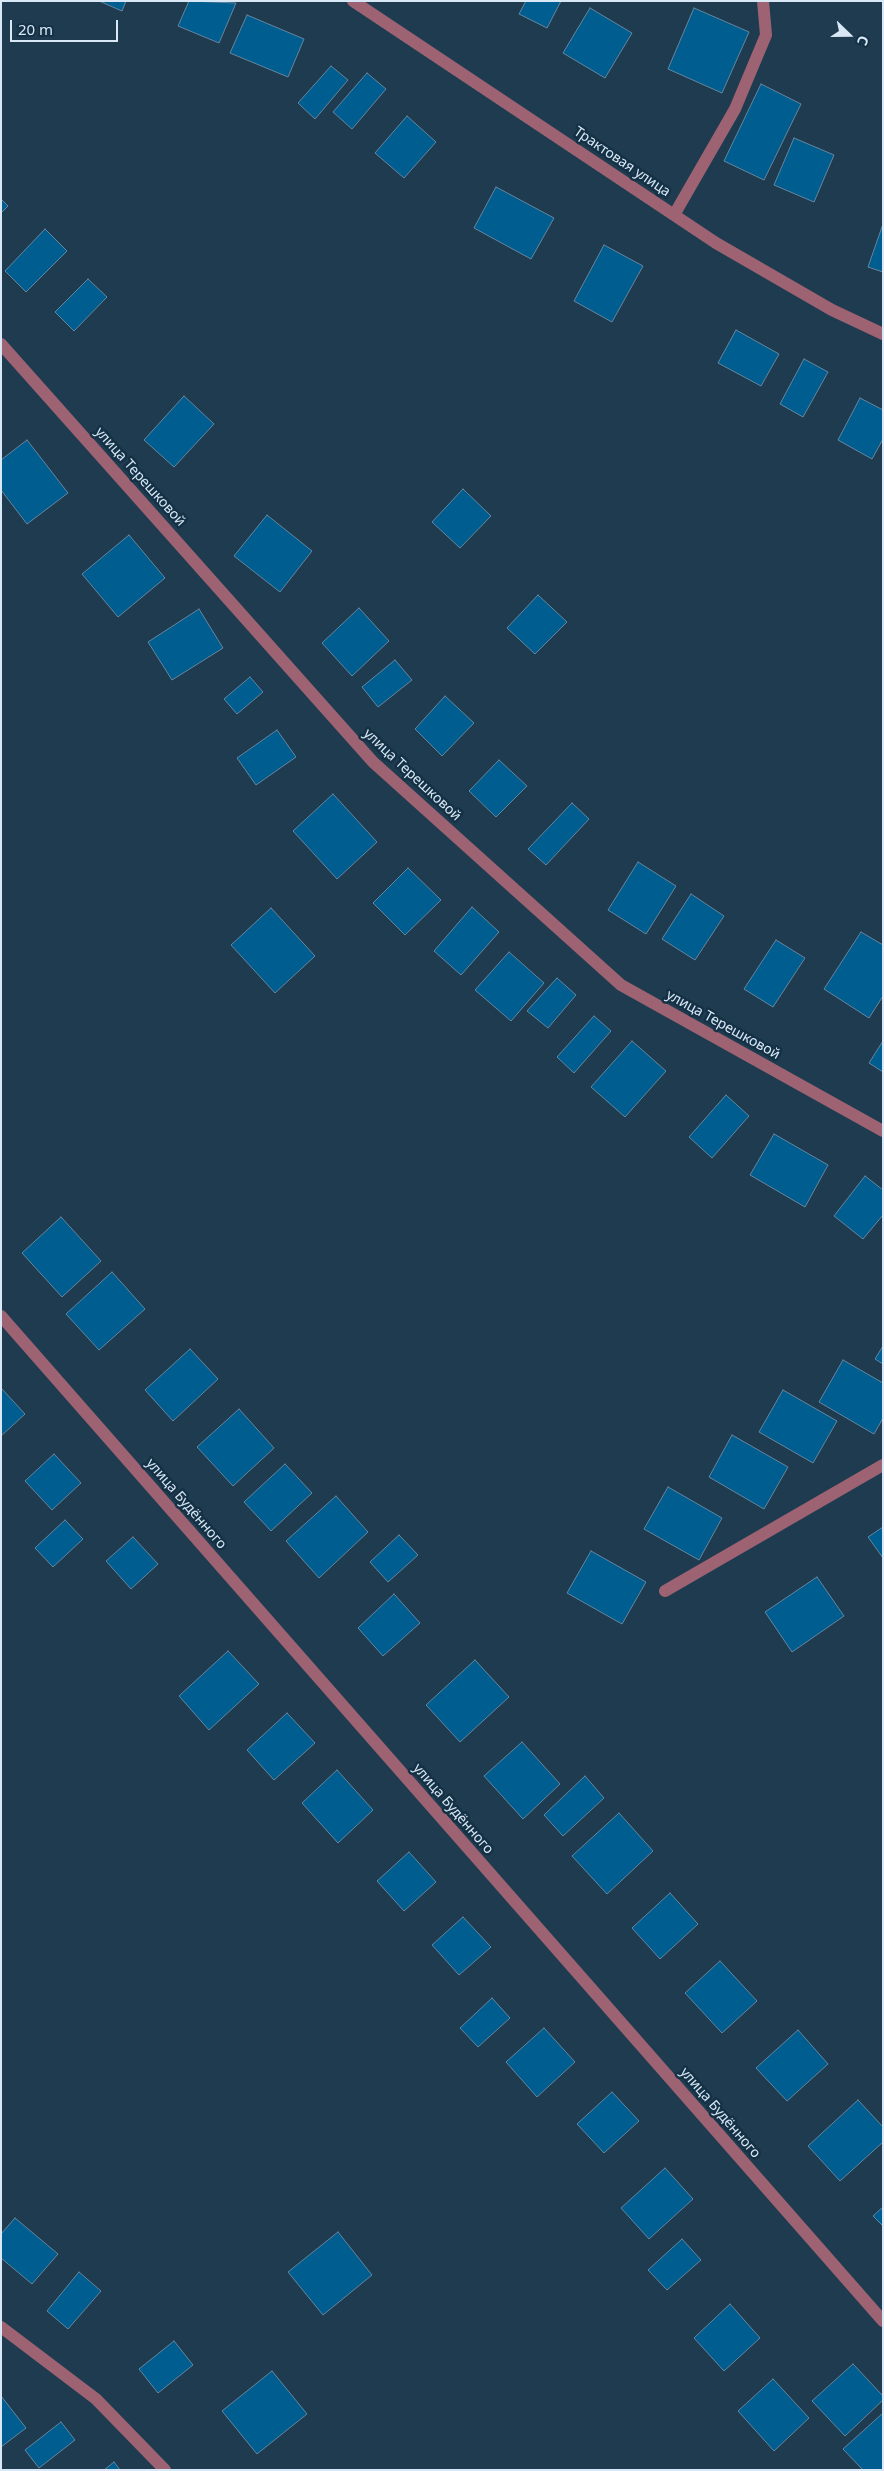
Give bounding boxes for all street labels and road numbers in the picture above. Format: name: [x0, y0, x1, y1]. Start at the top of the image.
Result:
street label: Трактовая улица: [571, 123, 673, 201]
street label: улица Терешковой: [91, 424, 189, 530]
street label: улица Терешковой: [360, 725, 464, 825]
street label: улица Терешковой: [663, 987, 783, 1063]
street label: улица Будённого: [142, 1455, 230, 1553]
street label: улица Будённого: [409, 1760, 497, 1858]
street label: улица Будённого: [676, 2064, 764, 2162]

